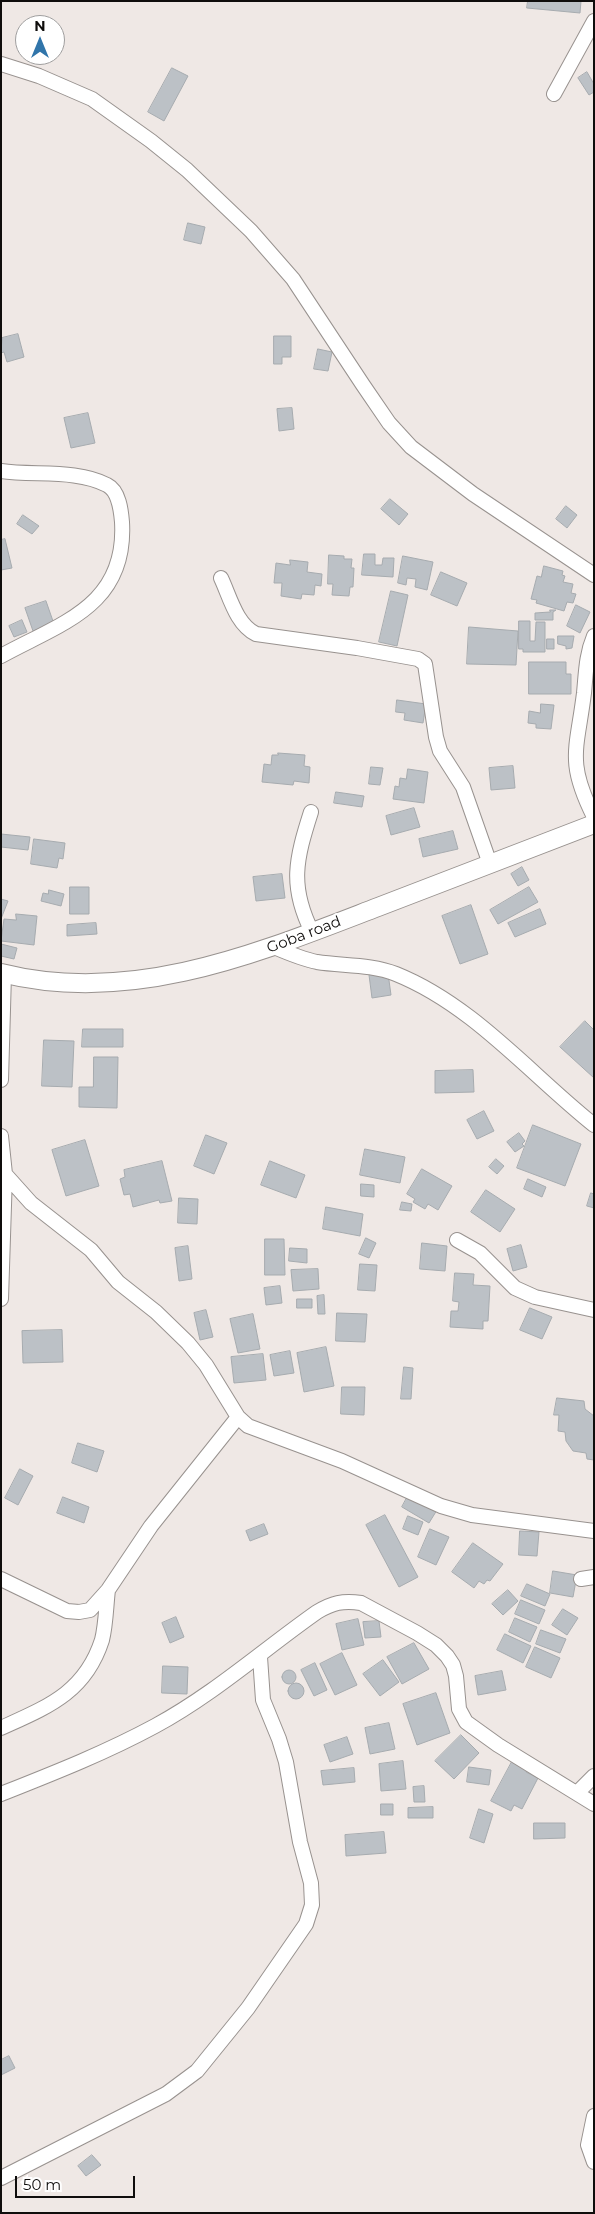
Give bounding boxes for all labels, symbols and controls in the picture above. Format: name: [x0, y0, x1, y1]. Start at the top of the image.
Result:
north arrow: [15, 15, 65, 65]
text: N: [34, 17, 46, 35]
street label: Goba road: [264, 913, 344, 957]
scale bar: [18, 2166, 138, 2198]
text: 50 m: [23, 2175, 61, 2194]

